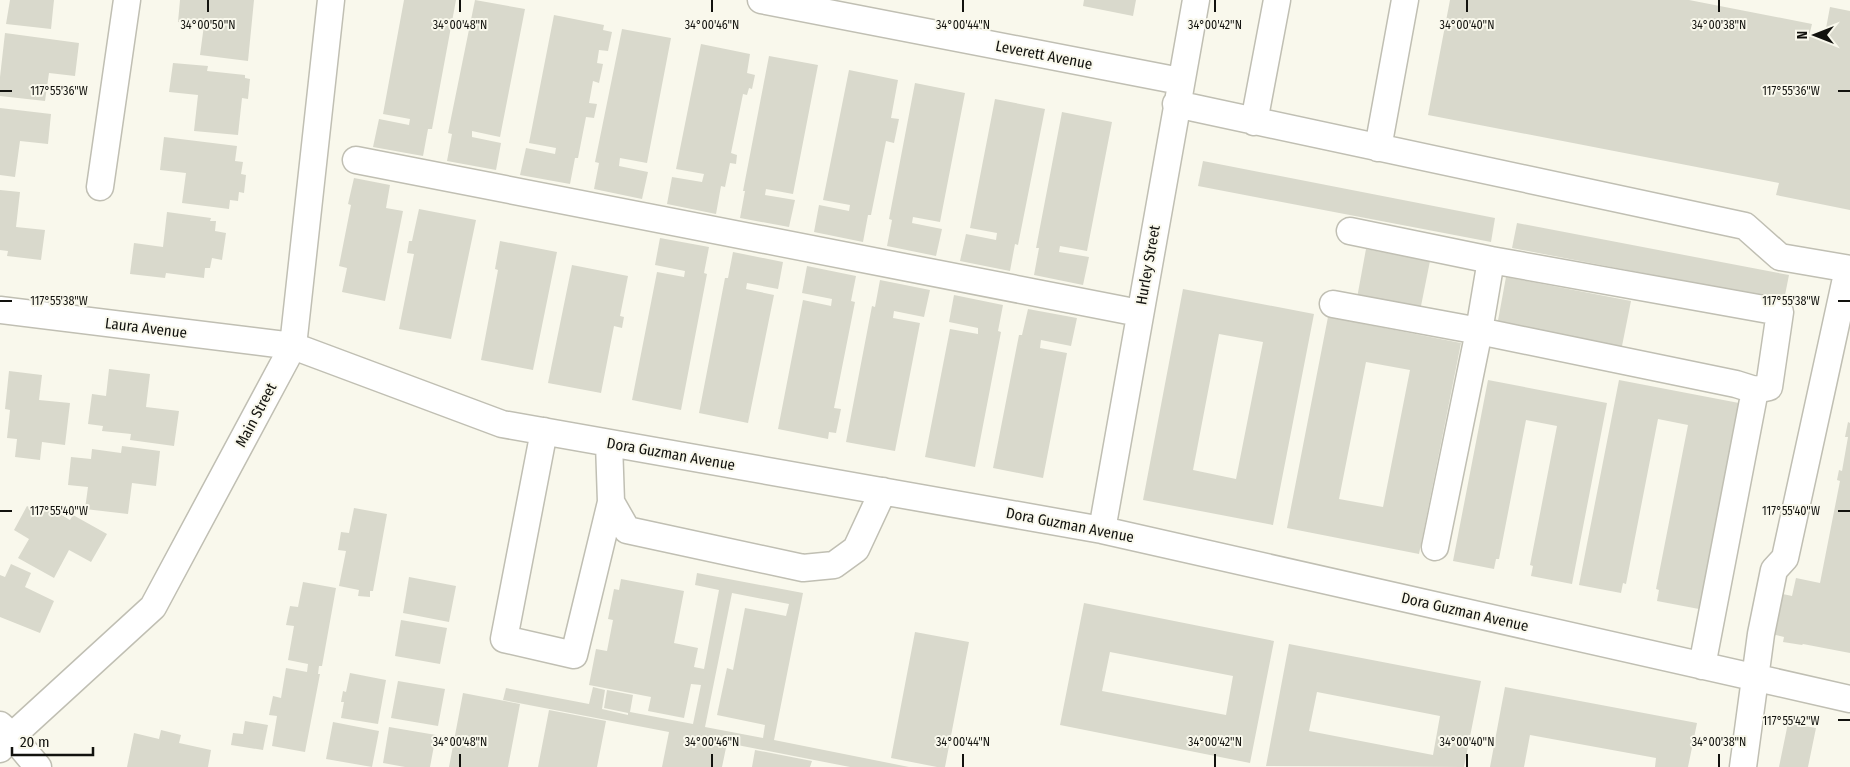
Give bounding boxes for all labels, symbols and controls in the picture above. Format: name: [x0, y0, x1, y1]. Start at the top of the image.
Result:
north arrow: [1790, 10, 1840, 60]
text: 34°00'50"N: [180, 18, 236, 32]
text: 34°00'48"N: [433, 18, 487, 32]
text: 34°00'46"N: [685, 18, 739, 32]
text: 34°00'44"N: [936, 18, 990, 32]
text: 34°00'42"N: [1188, 18, 1242, 32]
text: 34°00'40"N: [1440, 18, 1494, 32]
text: 34°00'38"N: [1692, 18, 1746, 32]
text: N: [1794, 31, 1811, 39]
street label: Leverett Avenue: [994, 37, 1094, 73]
text: 117°55'36"W: [30, 84, 88, 98]
text: 117°55'36"W: [1762, 84, 1820, 98]
street label: Hurley Street: [1132, 224, 1164, 306]
text: 117°55'38"W: [30, 294, 88, 308]
text: 117°55'38"W: [1762, 294, 1820, 308]
street label: Laura Avenue: [104, 314, 188, 342]
street label: Main Street: [232, 380, 280, 450]
street label: Dora Guzman Avenue: [605, 434, 737, 474]
text: 117°55'40"W: [30, 504, 88, 518]
street label: Dora Guzman Avenue: [1004, 504, 1136, 546]
text: 117°55'40"W: [1762, 504, 1820, 518]
street label: Dora Guzman Avenue: [1400, 589, 1530, 635]
text: 117°55'42"W: [1763, 714, 1819, 728]
scale bar: [12, 724, 94, 756]
text: 20 m: [20, 733, 50, 751]
text: 34°00'48"N: [433, 735, 487, 749]
text: 34°00'46"N: [685, 735, 739, 749]
text: 34°00'44"N: [936, 735, 990, 749]
text: 34°00'42"N: [1188, 735, 1242, 749]
text: 34°00'40"N: [1440, 735, 1494, 749]
text: 34°00'38"N: [1692, 735, 1746, 749]

